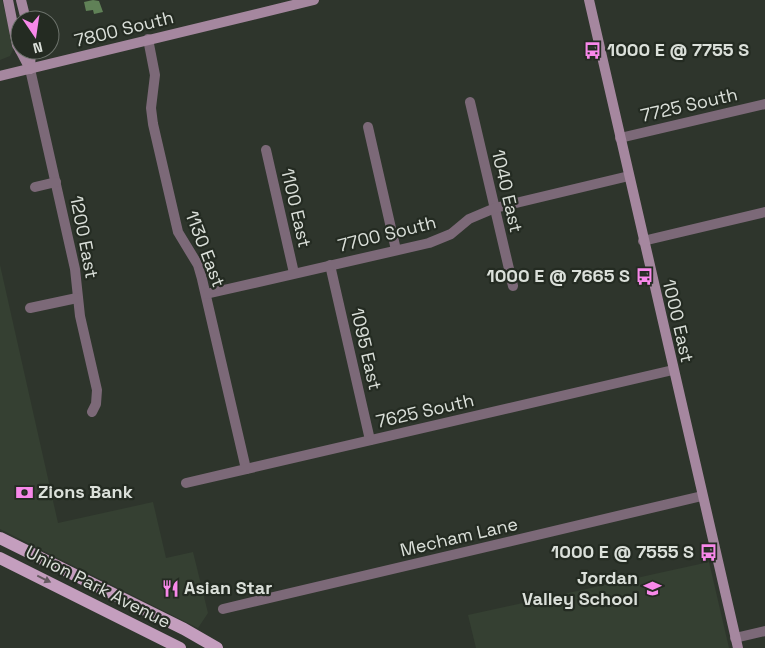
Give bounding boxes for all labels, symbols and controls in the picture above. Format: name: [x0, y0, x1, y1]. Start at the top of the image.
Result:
street label: 7800 South: [72, 5, 176, 52]
north arrow: [10, 10, 60, 60]
text: N: [31, 38, 45, 57]
place label: 1000 E @ 7755 S: [607, 38, 749, 61]
bus stop icon: 1000 E @ 7755 S: [583, 40, 603, 60]
street label: 7725 South: [638, 82, 740, 127]
street label: 1040 East: [487, 147, 528, 235]
street label: 1100 East: [276, 166, 317, 250]
street label: 1200 East: [65, 193, 104, 280]
street label: 1130 East: [180, 207, 231, 290]
street label: 7700 South: [335, 210, 438, 257]
place label: 1000 E @ 7665 S: [487, 264, 630, 287]
bus stop icon: 1000 E @ 7665 S: [634, 266, 654, 286]
street label: 1000 East: [658, 277, 699, 365]
street label: 1095 East: [346, 306, 387, 392]
street label: 7625 South: [374, 388, 476, 433]
place label: Zions Bank: [38, 480, 133, 503]
bank icon: Zions Bank: [14, 482, 34, 502]
street label: Mecham Lane: [398, 512, 520, 561]
street label: Union Park Avenue: [22, 540, 175, 633]
place label: 1000 E @ 7555 S: [551, 540, 694, 563]
bus stop icon: 1000 E @ 7555 S: [698, 542, 718, 562]
place label: Jordan Valley School: [522, 566, 638, 610]
one-way arrow: [37, 575, 51, 583]
place label: Asian Star: [184, 576, 272, 599]
restaurant icon: Asian Star: [160, 578, 180, 598]
school or university icon: Jordan Valley School: [642, 578, 662, 598]

